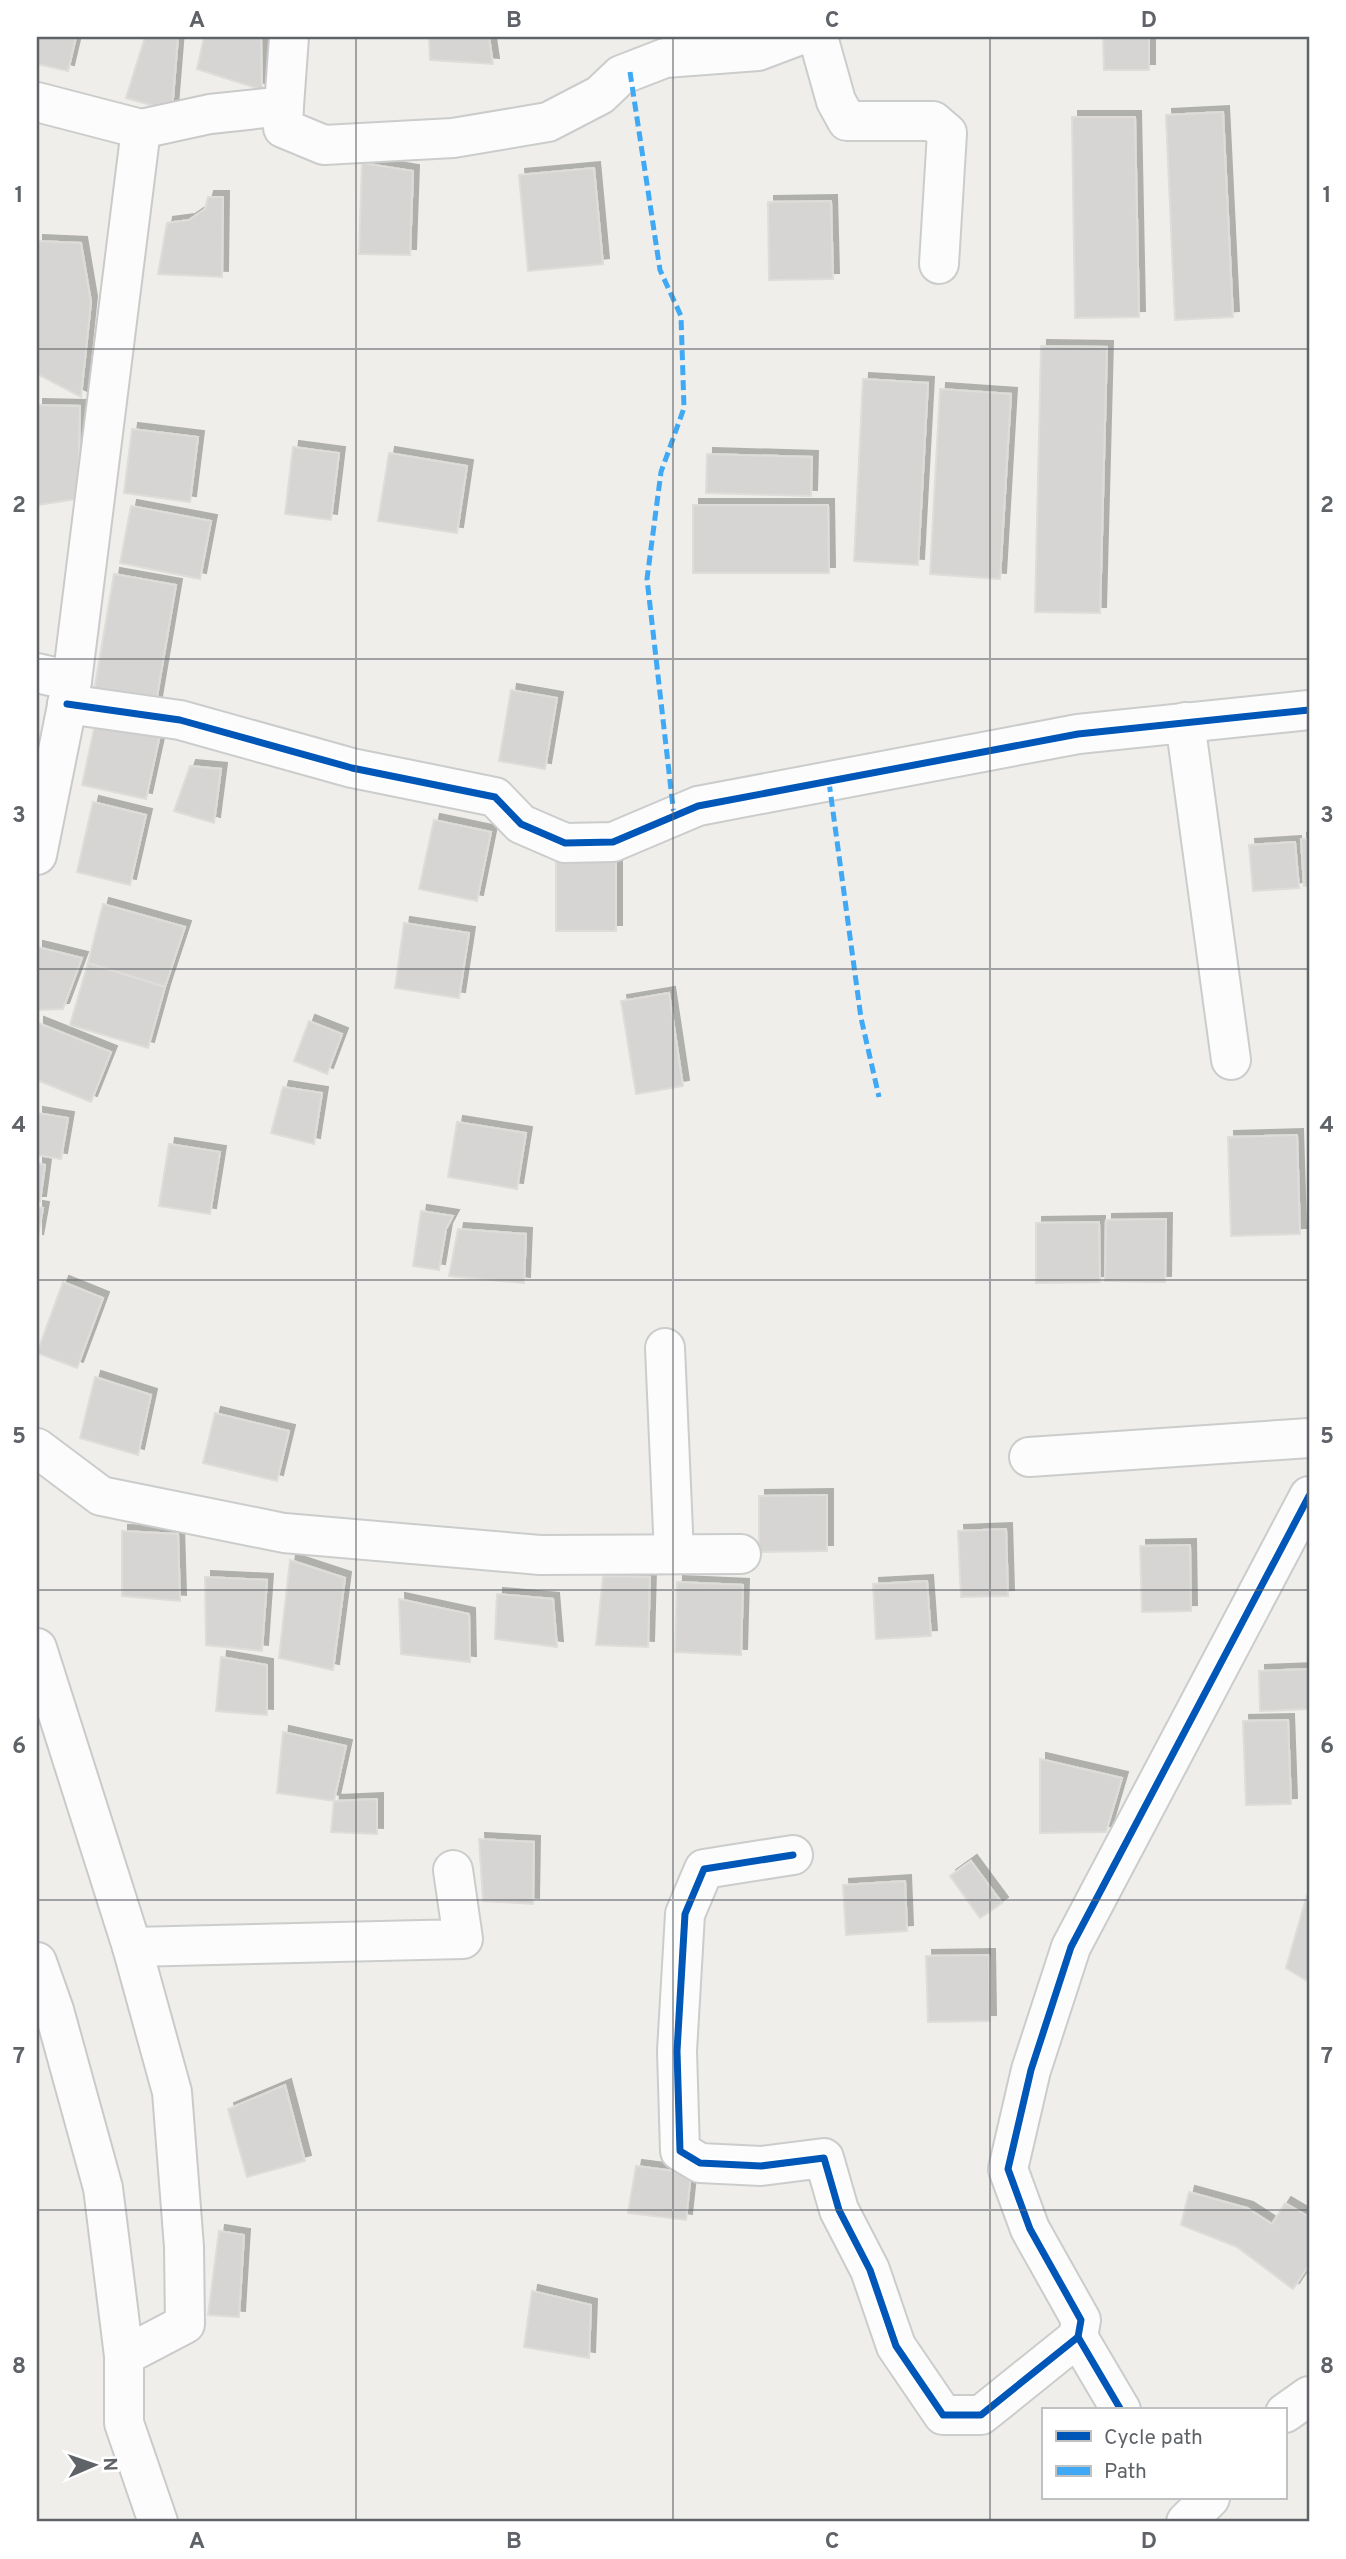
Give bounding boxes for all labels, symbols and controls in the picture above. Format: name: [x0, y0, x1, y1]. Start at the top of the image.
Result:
text: A: [189, 7, 205, 36]
text: B: [506, 7, 522, 36]
text: C: [825, 7, 839, 36]
text: D: [1141, 7, 1157, 36]
text: 1: [14, 182, 24, 211]
text: 1: [1322, 182, 1332, 211]
text: 2: [12, 492, 26, 521]
text: 2: [1320, 492, 1334, 521]
text: 3: [12, 802, 26, 831]
text: 3: [1320, 802, 1334, 831]
text: 4: [12, 1112, 26, 1141]
text: 4: [1320, 1112, 1334, 1141]
text: 5: [12, 1423, 26, 1452]
text: 5: [1320, 1423, 1334, 1452]
text: 6: [12, 1733, 26, 1762]
text: 6: [1320, 1733, 1334, 1762]
text: 7: [13, 2043, 25, 2072]
text: 7: [1321, 2043, 1333, 2072]
text: 8: [12, 2353, 26, 2382]
text: 8: [1320, 2353, 1334, 2382]
legend: [1042, 2408, 1286, 2500]
text: Cycle path: [1104, 2425, 1203, 2452]
north arrow: [60, 2430, 130, 2500]
text: N: [97, 2457, 121, 2472]
text: Path: [1104, 2459, 1147, 2486]
text: A: [189, 2528, 205, 2557]
text: B: [506, 2528, 522, 2557]
text: C: [825, 2528, 839, 2557]
text: D: [1141, 2528, 1157, 2557]

